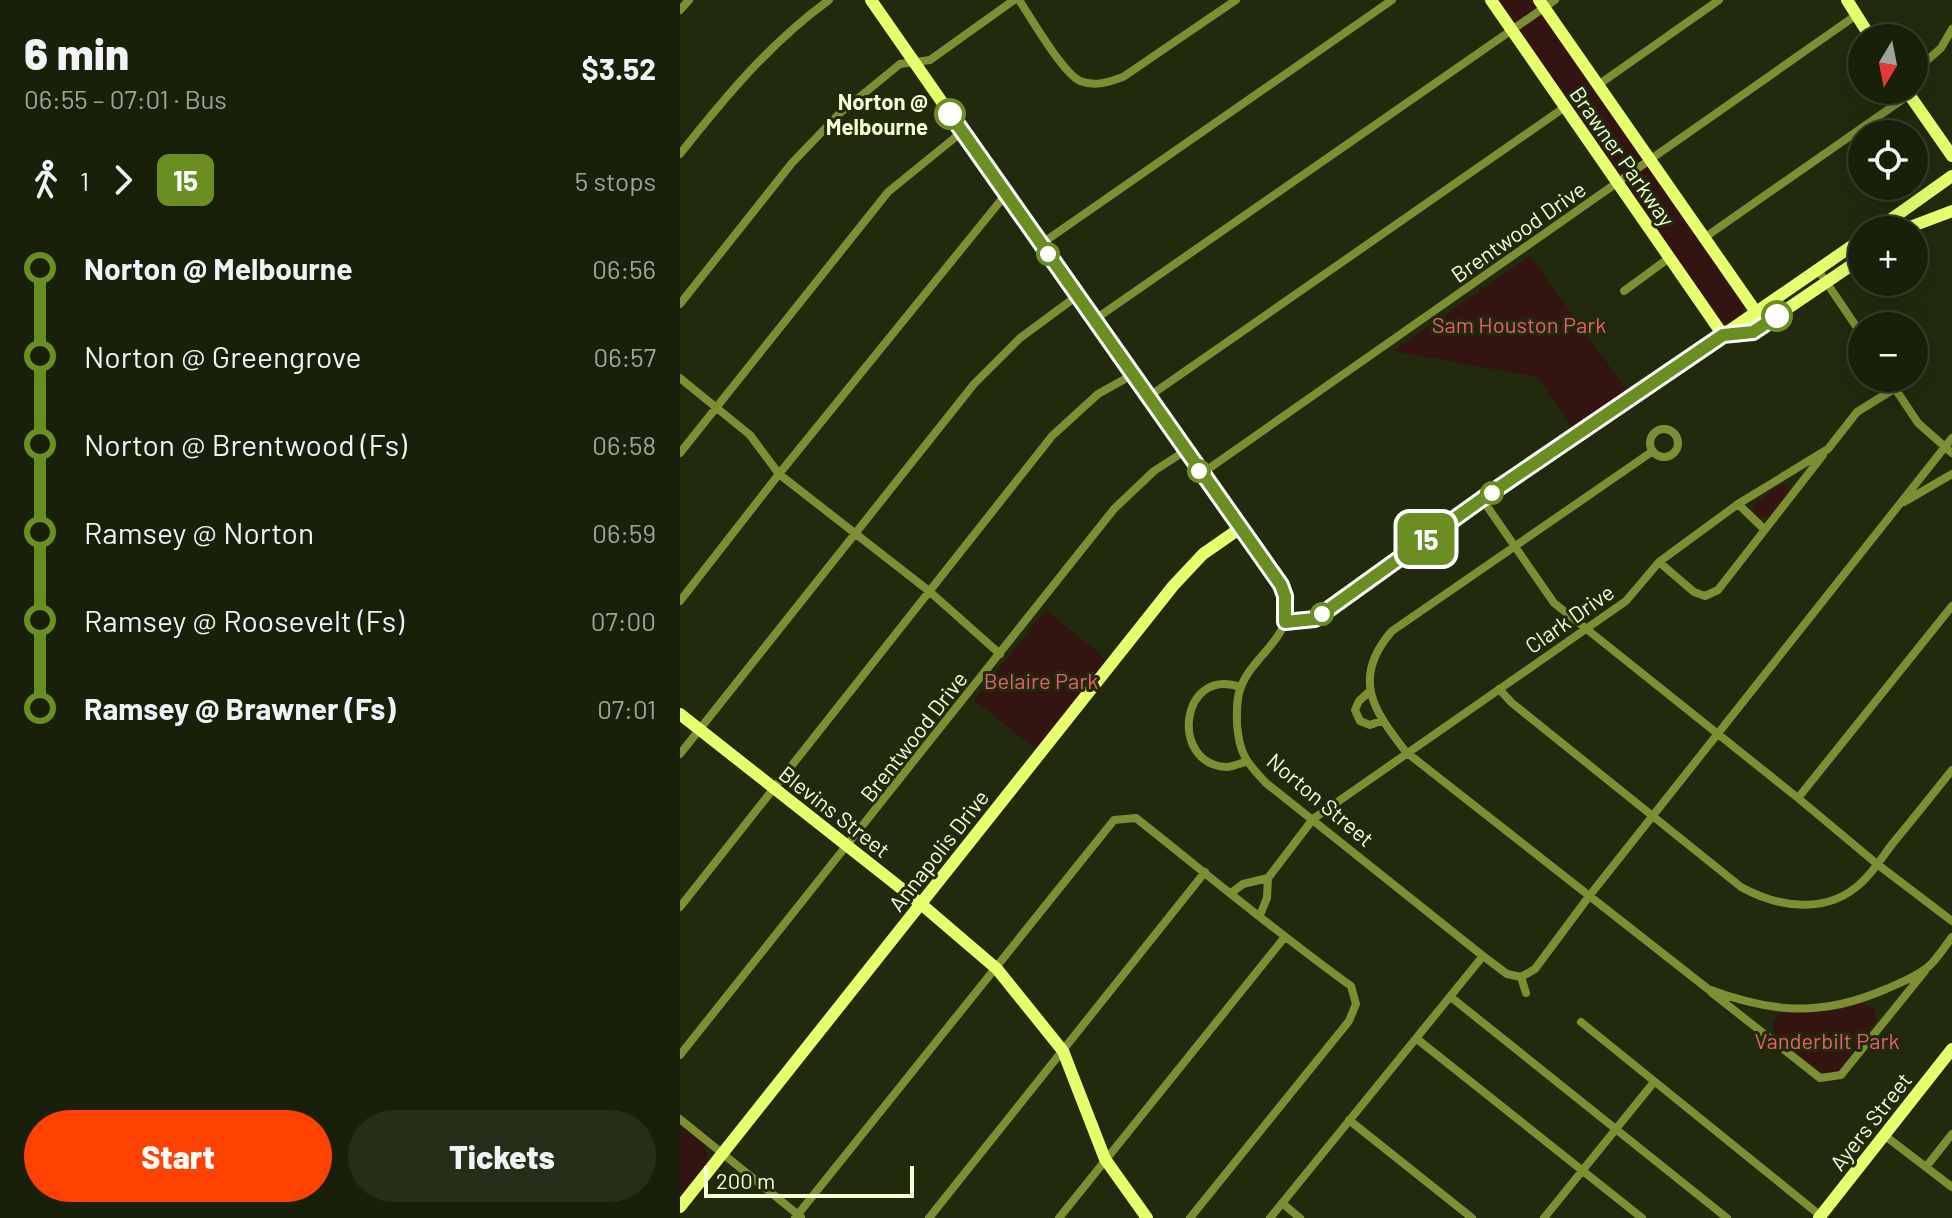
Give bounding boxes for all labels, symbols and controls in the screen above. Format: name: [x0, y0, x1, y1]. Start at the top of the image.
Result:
north arrow: [1848, 24, 1928, 104]
map controls: [1848, 24, 1928, 392]
text: 6 min: [24, 26, 129, 79]
text: $3.52: [582, 50, 656, 86]
street label: Brawner Parkway: [1565, 81, 1681, 231]
text: 06:55 – 07:01 · Bus: [24, 83, 227, 114]
place label: Norton @ Melbourne: [826, 88, 928, 139]
marker: Norton @ Melbourne: [935, 99, 965, 129]
button: locate: [1848, 120, 1928, 200]
icon: walk: [24, 158, 68, 202]
icon: forward: [101, 158, 145, 202]
text: 15: [173, 163, 198, 197]
text: 1: [80, 165, 89, 196]
text: 5 stops: [575, 165, 656, 196]
street label: Brentwood Drive: [1446, 175, 1590, 287]
button: +: [1848, 216, 1928, 296]
unlabelled marker: [1037, 243, 1059, 265]
text: Norton @ Melbourne: [84, 250, 353, 286]
text: 06:56: [592, 253, 656, 284]
unlabelled marker: [1762, 301, 1792, 331]
park label: Sam Houston Park: [1432, 311, 1606, 337]
button: −: [1848, 312, 1928, 392]
text: Norton @ Greengrove: [84, 338, 361, 374]
text: 06:57: [593, 341, 656, 372]
text: Norton @ Brentwood (Fs): [84, 426, 407, 462]
text: 06:58: [592, 429, 656, 460]
unlabelled marker: [1188, 460, 1210, 482]
unlabelled marker: [1481, 482, 1503, 504]
line badge: 15: [1390, 513, 1462, 565]
text: Ramsey @ Norton: [84, 514, 314, 550]
text: 06:59: [592, 517, 656, 548]
text: 15: [1413, 522, 1439, 556]
street label: Clark Drive: [1520, 578, 1618, 658]
text: Ramsey @ Roosevelt (Fs): [84, 602, 404, 638]
unlabelled marker: [1311, 603, 1333, 625]
text: 07:00: [591, 605, 656, 636]
street label: Brentwood Drive: [854, 666, 972, 806]
park label: Belaire Park: [984, 667, 1098, 693]
text: Ramsey @ Brawner (Fs): [84, 690, 396, 726]
text: 07:01: [597, 693, 656, 724]
street label: Norton Street: [1262, 747, 1380, 851]
street label: Blevins Street: [774, 760, 896, 862]
street label: Annapolis Drive: [883, 784, 993, 916]
park label: Vanderbilt Park: [1755, 1027, 1899, 1053]
street label: Ayers Street: [1824, 1067, 1916, 1175]
button: Start: [24, 1110, 332, 1202]
button: Tickets: [348, 1110, 656, 1202]
scale bar: [704, 1162, 914, 1198]
text: 200 m: [716, 1167, 775, 1193]

